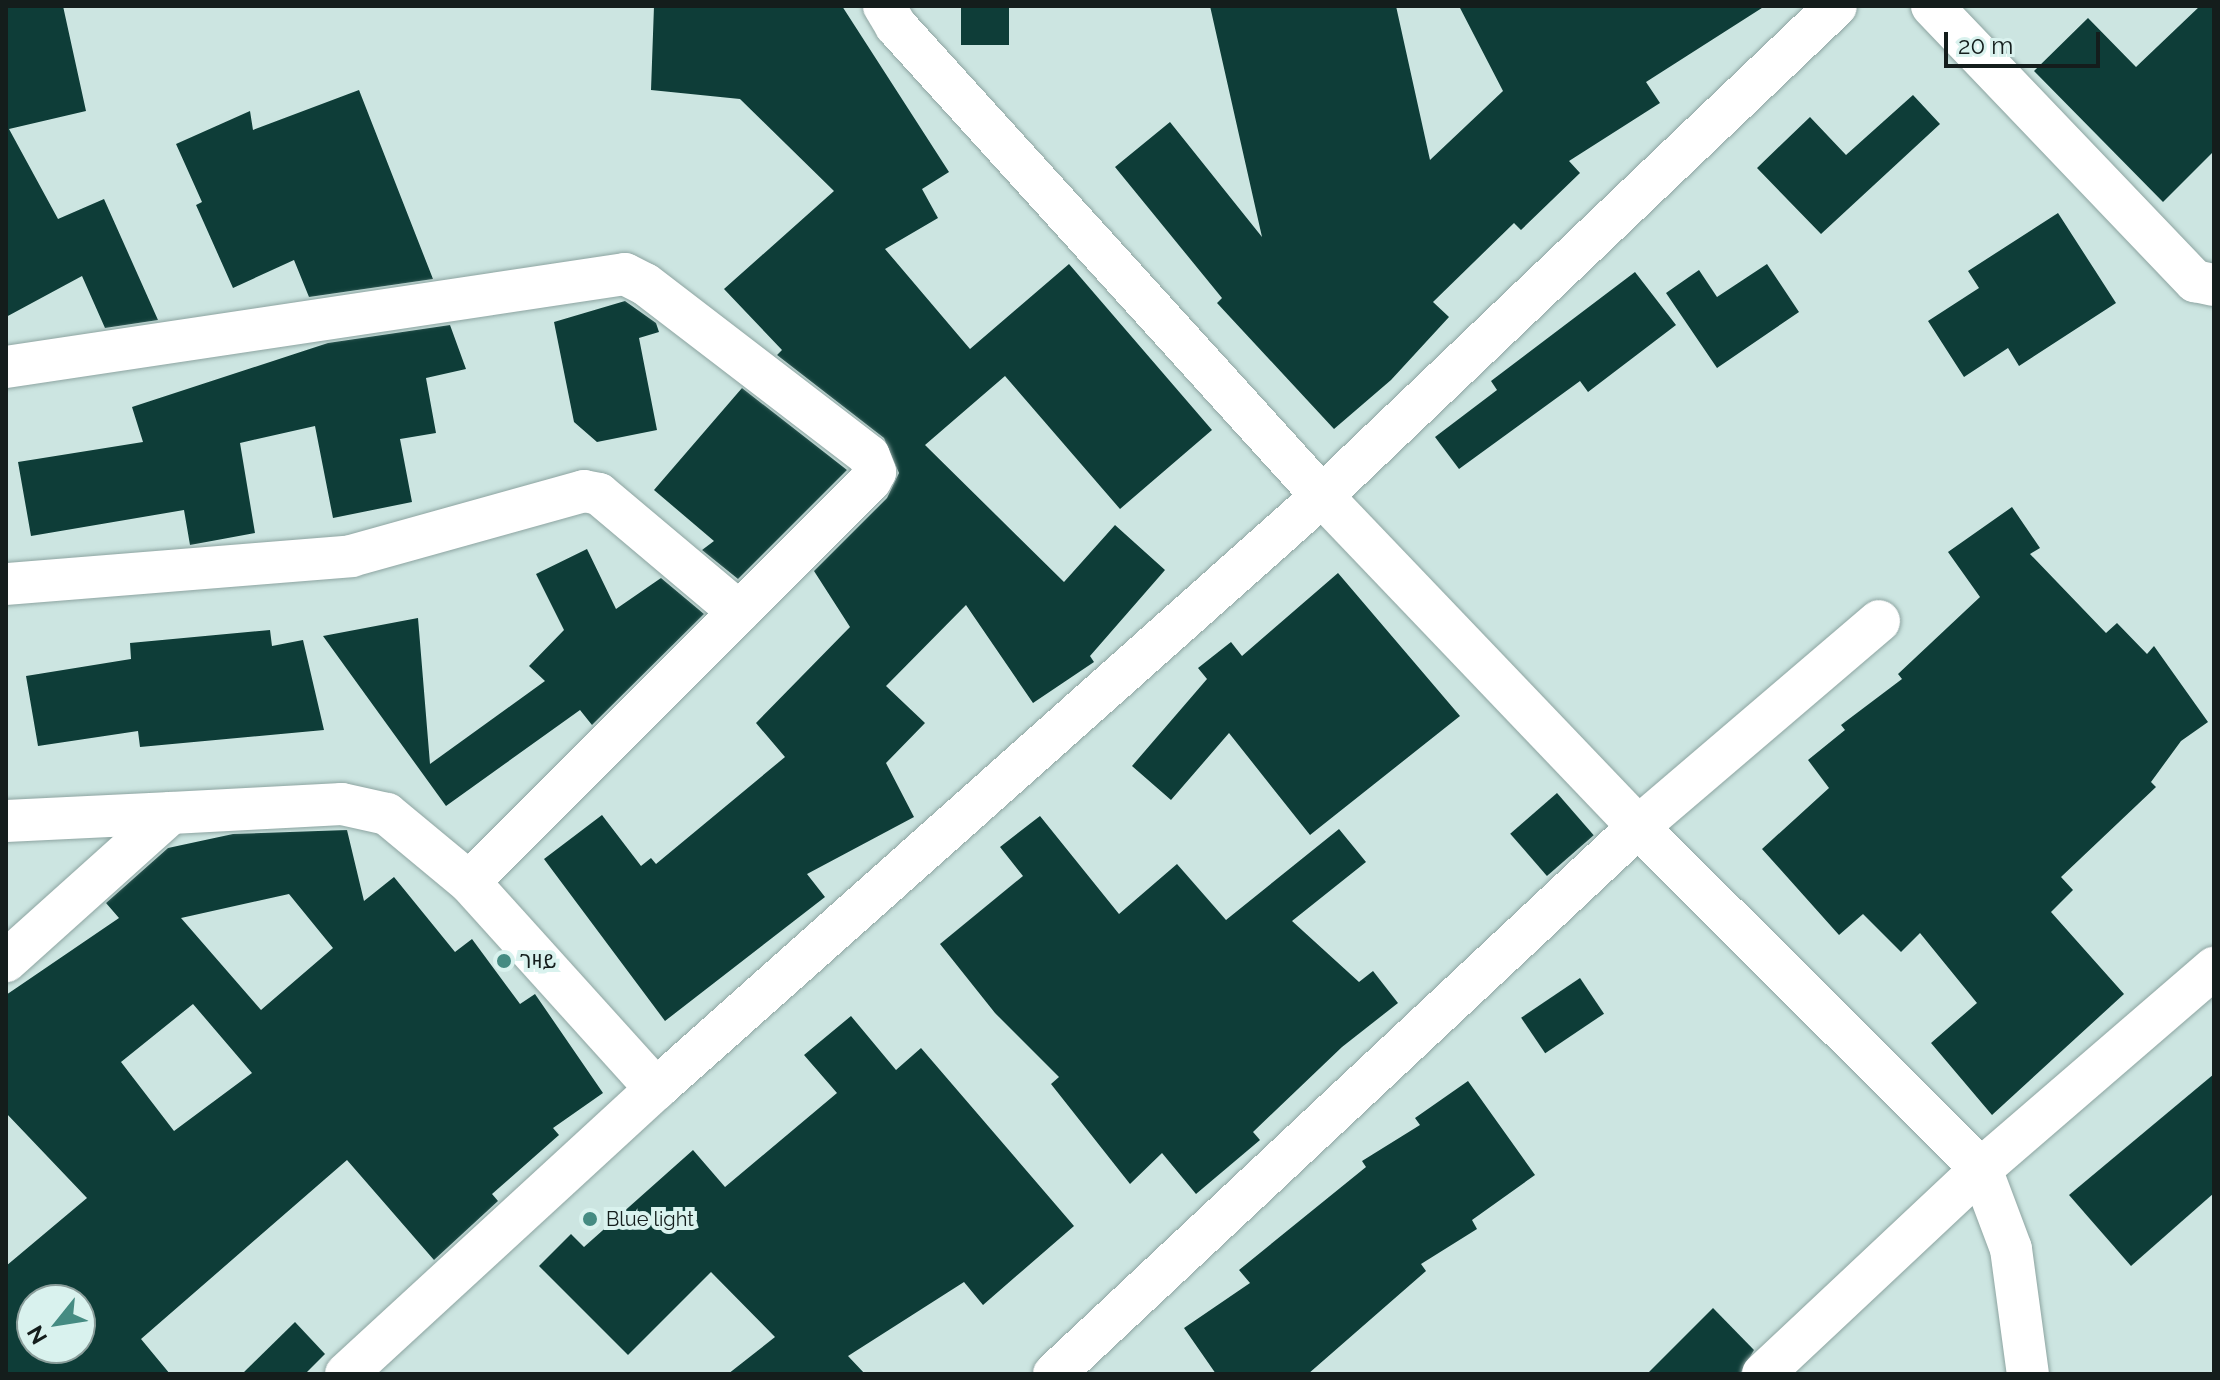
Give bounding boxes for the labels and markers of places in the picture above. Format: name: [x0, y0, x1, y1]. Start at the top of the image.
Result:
place label: ገዛይ: [520, 949, 557, 973]
marker: ገዛይ: [495, 952, 513, 970]
place label: Blue light: [606, 1207, 694, 1231]
marker: Blue light: [581, 1210, 599, 1228]

